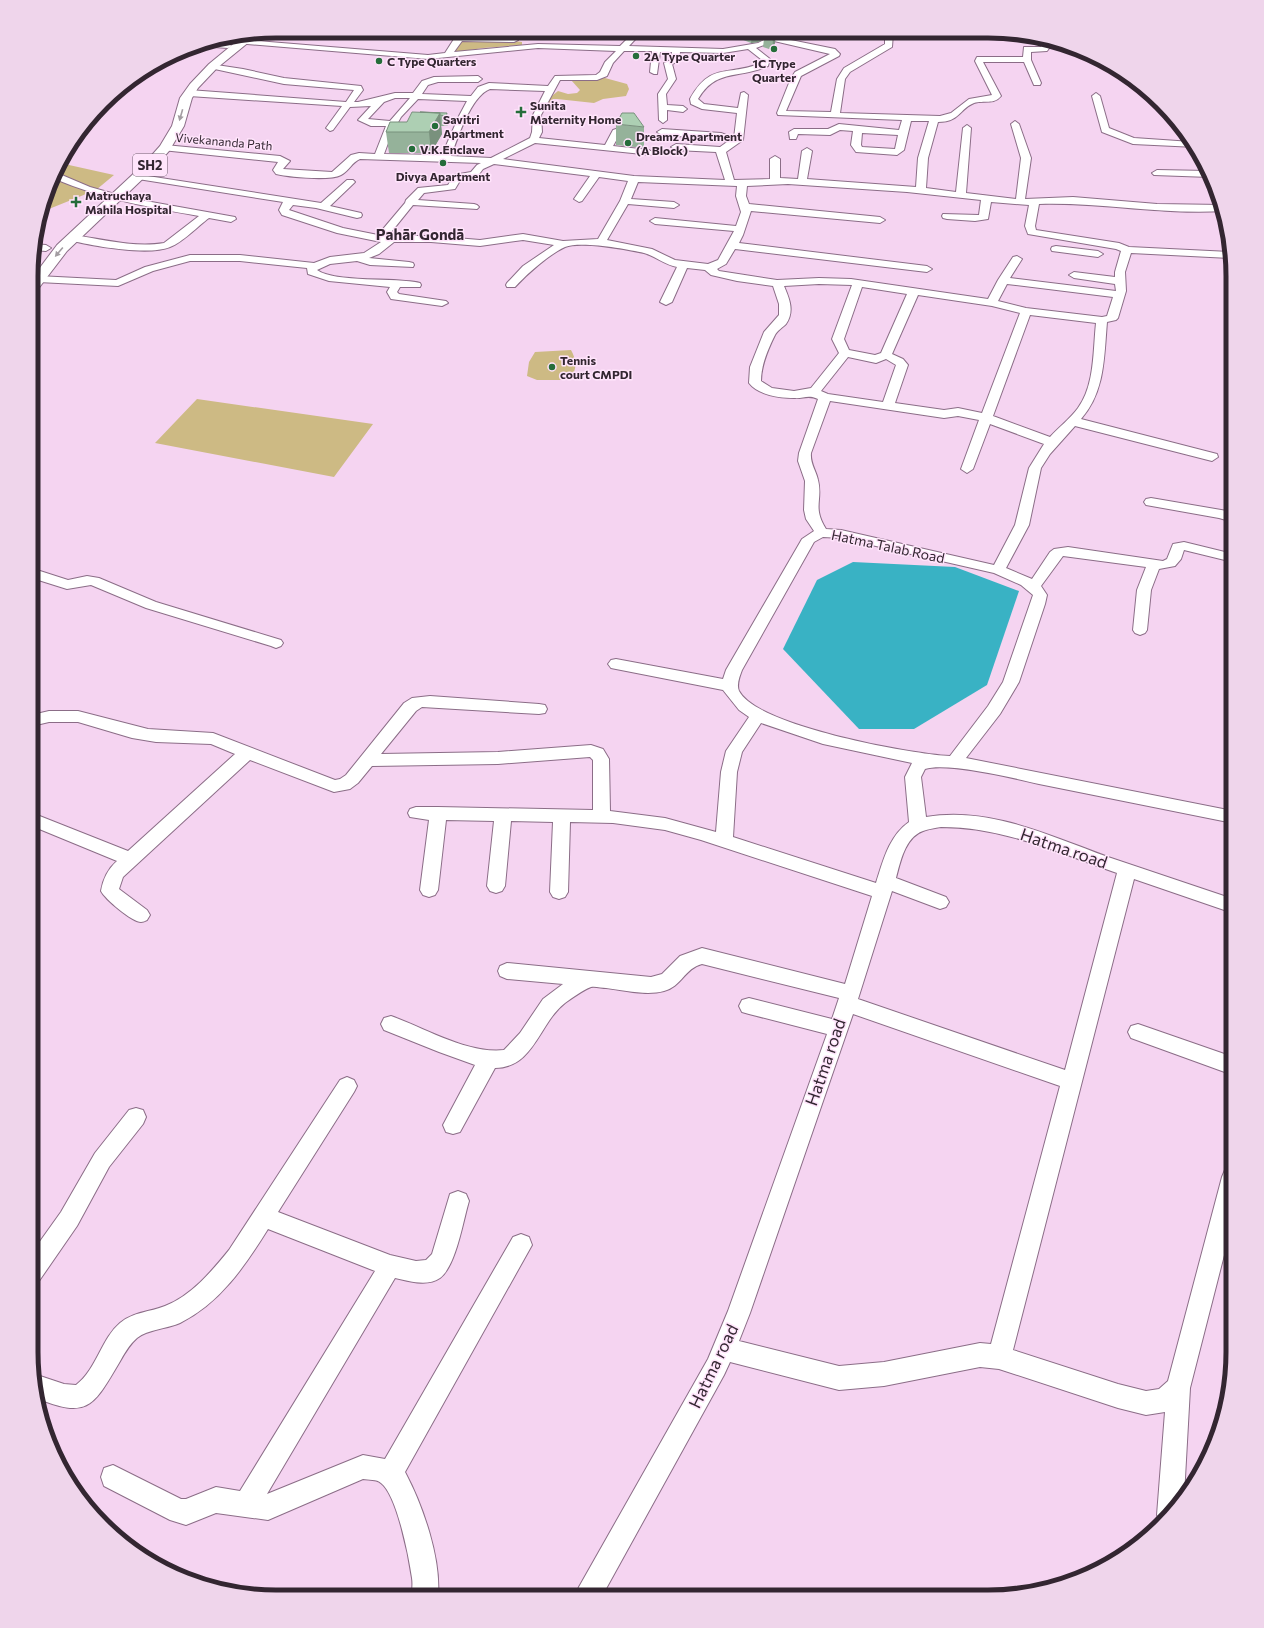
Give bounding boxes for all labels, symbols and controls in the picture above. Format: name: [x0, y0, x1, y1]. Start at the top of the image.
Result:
marker: 1C Type Quarter: [769, 44, 779, 54]
place label: 2A Type Quarter: [644, 49, 735, 63]
marker: 2A Type Quarter: [631, 51, 641, 61]
place label: C Type Quarters: [387, 54, 477, 68]
marker: C Type Quarters: [374, 56, 384, 66]
place label: 1C Type Quarter: [752, 56, 796, 84]
place label: Sunita Maternity Home: [530, 98, 621, 126]
marker: Sunita Maternity Home: [515, 106, 527, 118]
one-way arrow: [178, 109, 184, 121]
place label: Savitri Apartment: [443, 112, 504, 140]
marker: Savitri Apartment: [430, 121, 440, 131]
place label: Dreamz Apartment (A Block): [636, 129, 742, 157]
street label: Vivekananda Path: [175, 130, 273, 152]
marker: Dreamz Apartment (A Block): [623, 138, 633, 148]
place label: V.K.Enclave: [420, 142, 484, 156]
marker: V.K.Enclave: [407, 144, 417, 154]
road number: SH2: [133, 154, 167, 176]
marker: Divya Apartment: [438, 158, 448, 168]
place label: Divya Apartment: [396, 169, 490, 183]
place label: Matruchaya Mahila Hospital: [85, 188, 172, 216]
marker: Matruchaya Mahila Hospital: [70, 196, 82, 208]
district label: Pahār Gondā: [376, 225, 464, 243]
one-way arrow: [55, 247, 64, 258]
place label: Tennis court CMPDI: [560, 353, 632, 381]
marker: Tennis court CMPDI: [547, 362, 557, 372]
street label: Hatma Talab Road: [830, 526, 946, 566]
street label: Hatma road: [1018, 823, 1110, 873]
street label: Hatma road: [800, 1016, 850, 1108]
street label: Hatma road: [684, 1321, 742, 1411]

